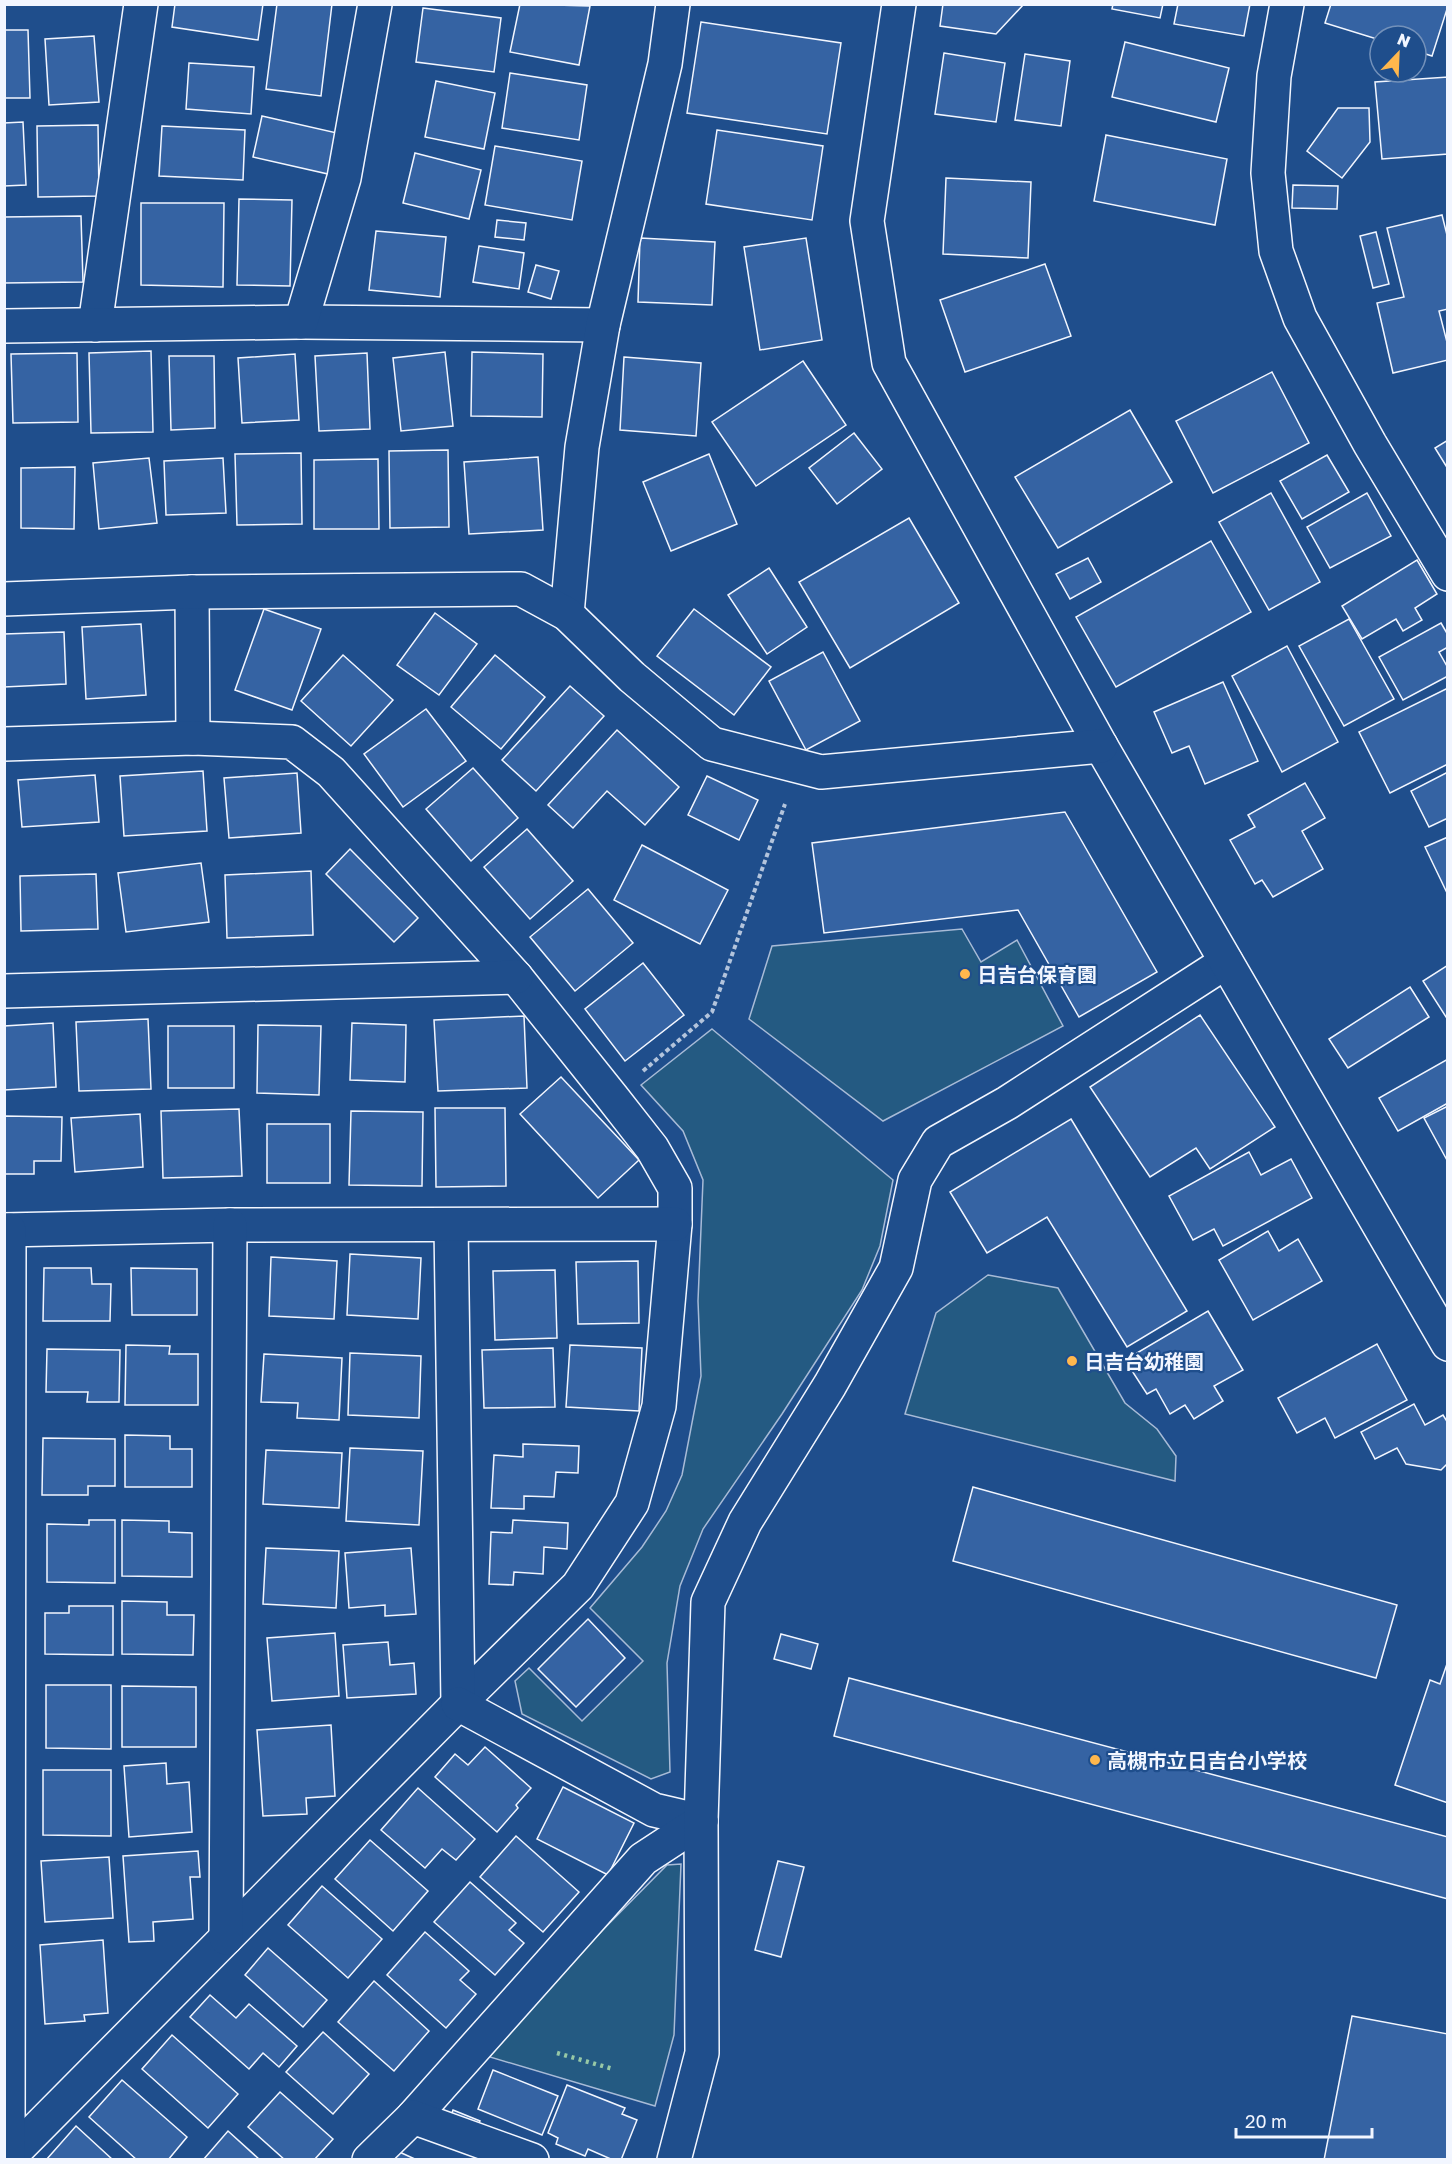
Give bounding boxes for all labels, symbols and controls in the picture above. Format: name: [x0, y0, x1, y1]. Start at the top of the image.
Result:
north arrow: [1368, 24, 1428, 84]
text: N: [1394, 29, 1413, 52]
place label: 日吉台保育園: [977, 962, 1097, 986]
marker: 日吉台保育園: [958, 967, 972, 981]
place label: 日吉台幼稚園: [1084, 1349, 1204, 1373]
marker: 日吉台幼稚園: [1065, 1354, 1079, 1368]
place label: 高槻市立日吉台小学校: [1107, 1748, 1307, 1772]
marker: 高槻市立日吉台小学校: [1088, 1753, 1102, 1767]
scale bar: [1236, 2101, 1372, 2139]
text: 20 m: [1245, 2110, 1287, 2132]

